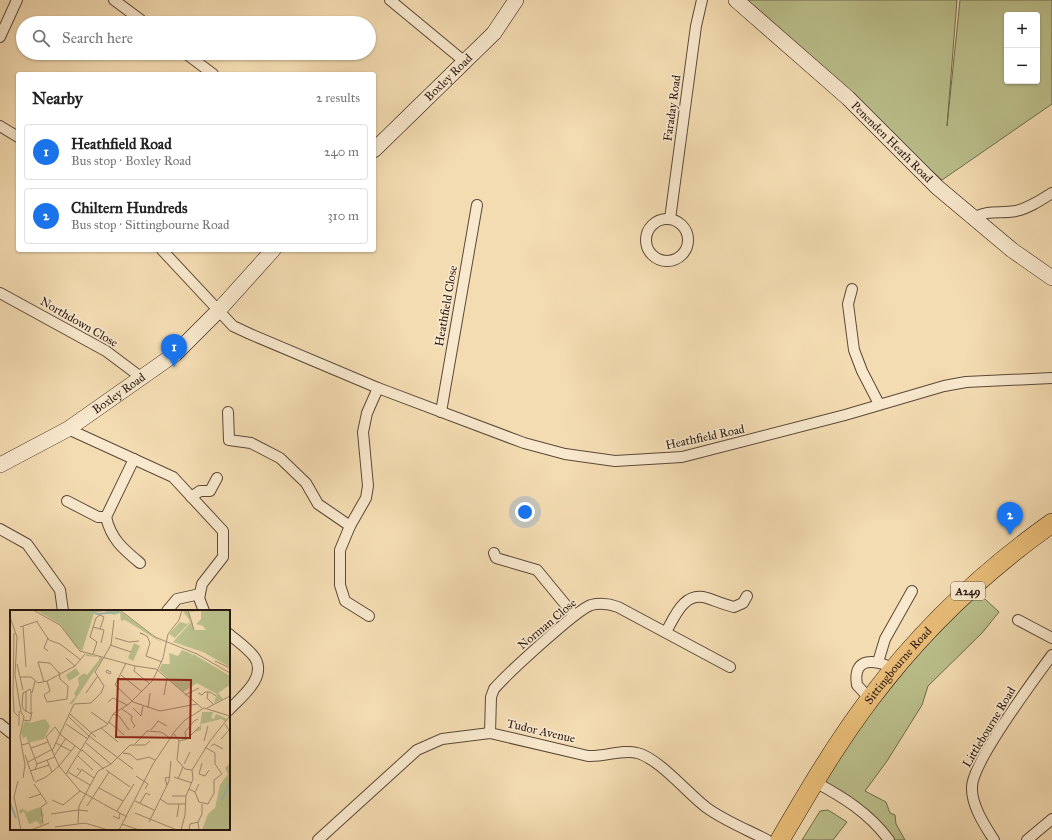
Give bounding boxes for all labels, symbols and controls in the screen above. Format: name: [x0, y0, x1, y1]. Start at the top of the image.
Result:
map controls: [1004, 12, 1040, 84]
button: +: [1004, 12, 1040, 48]
search box: [16, 16, 376, 60]
icon: search: [30, 27, 52, 49]
text: Search here: [62, 29, 133, 47]
button: −: [1004, 48, 1040, 84]
street label: Boxley Road: [422, 51, 475, 104]
street label: Faraday Road: [660, 74, 684, 142]
text: Nearby: [32, 88, 83, 109]
text: 2 results: [316, 90, 360, 106]
street label: Penenden Heath Road: [848, 98, 936, 186]
text: Heathfield Road: [71, 135, 172, 153]
text: 1: [43, 144, 49, 160]
text: 240 m: [324, 144, 359, 160]
text: Bus stop · Boxley Road: [71, 153, 191, 169]
text: Chiltern Hundreds: [71, 199, 187, 217]
text: 2: [43, 208, 49, 224]
text: 310 m: [327, 208, 359, 224]
text: Bus stop · Sittingbourne Road: [71, 217, 230, 233]
street label: Heathfield Close: [432, 264, 460, 348]
street label: Northdown Close: [38, 294, 120, 350]
pin: 1: [161, 334, 187, 367]
street label: Boxley Road: [90, 370, 148, 417]
street label: Heathfield Road: [664, 422, 746, 452]
your location: [515, 502, 535, 522]
pin: 2: [997, 502, 1023, 535]
road number: A249: [951, 582, 985, 600]
street label: Norman Close: [515, 596, 579, 652]
inset map: [10, 610, 230, 830]
street label: Sittingbourne Road: [862, 624, 934, 707]
street label: Littlebourne Road: [959, 684, 1019, 770]
street label: Tudor Avenue: [505, 716, 577, 746]

